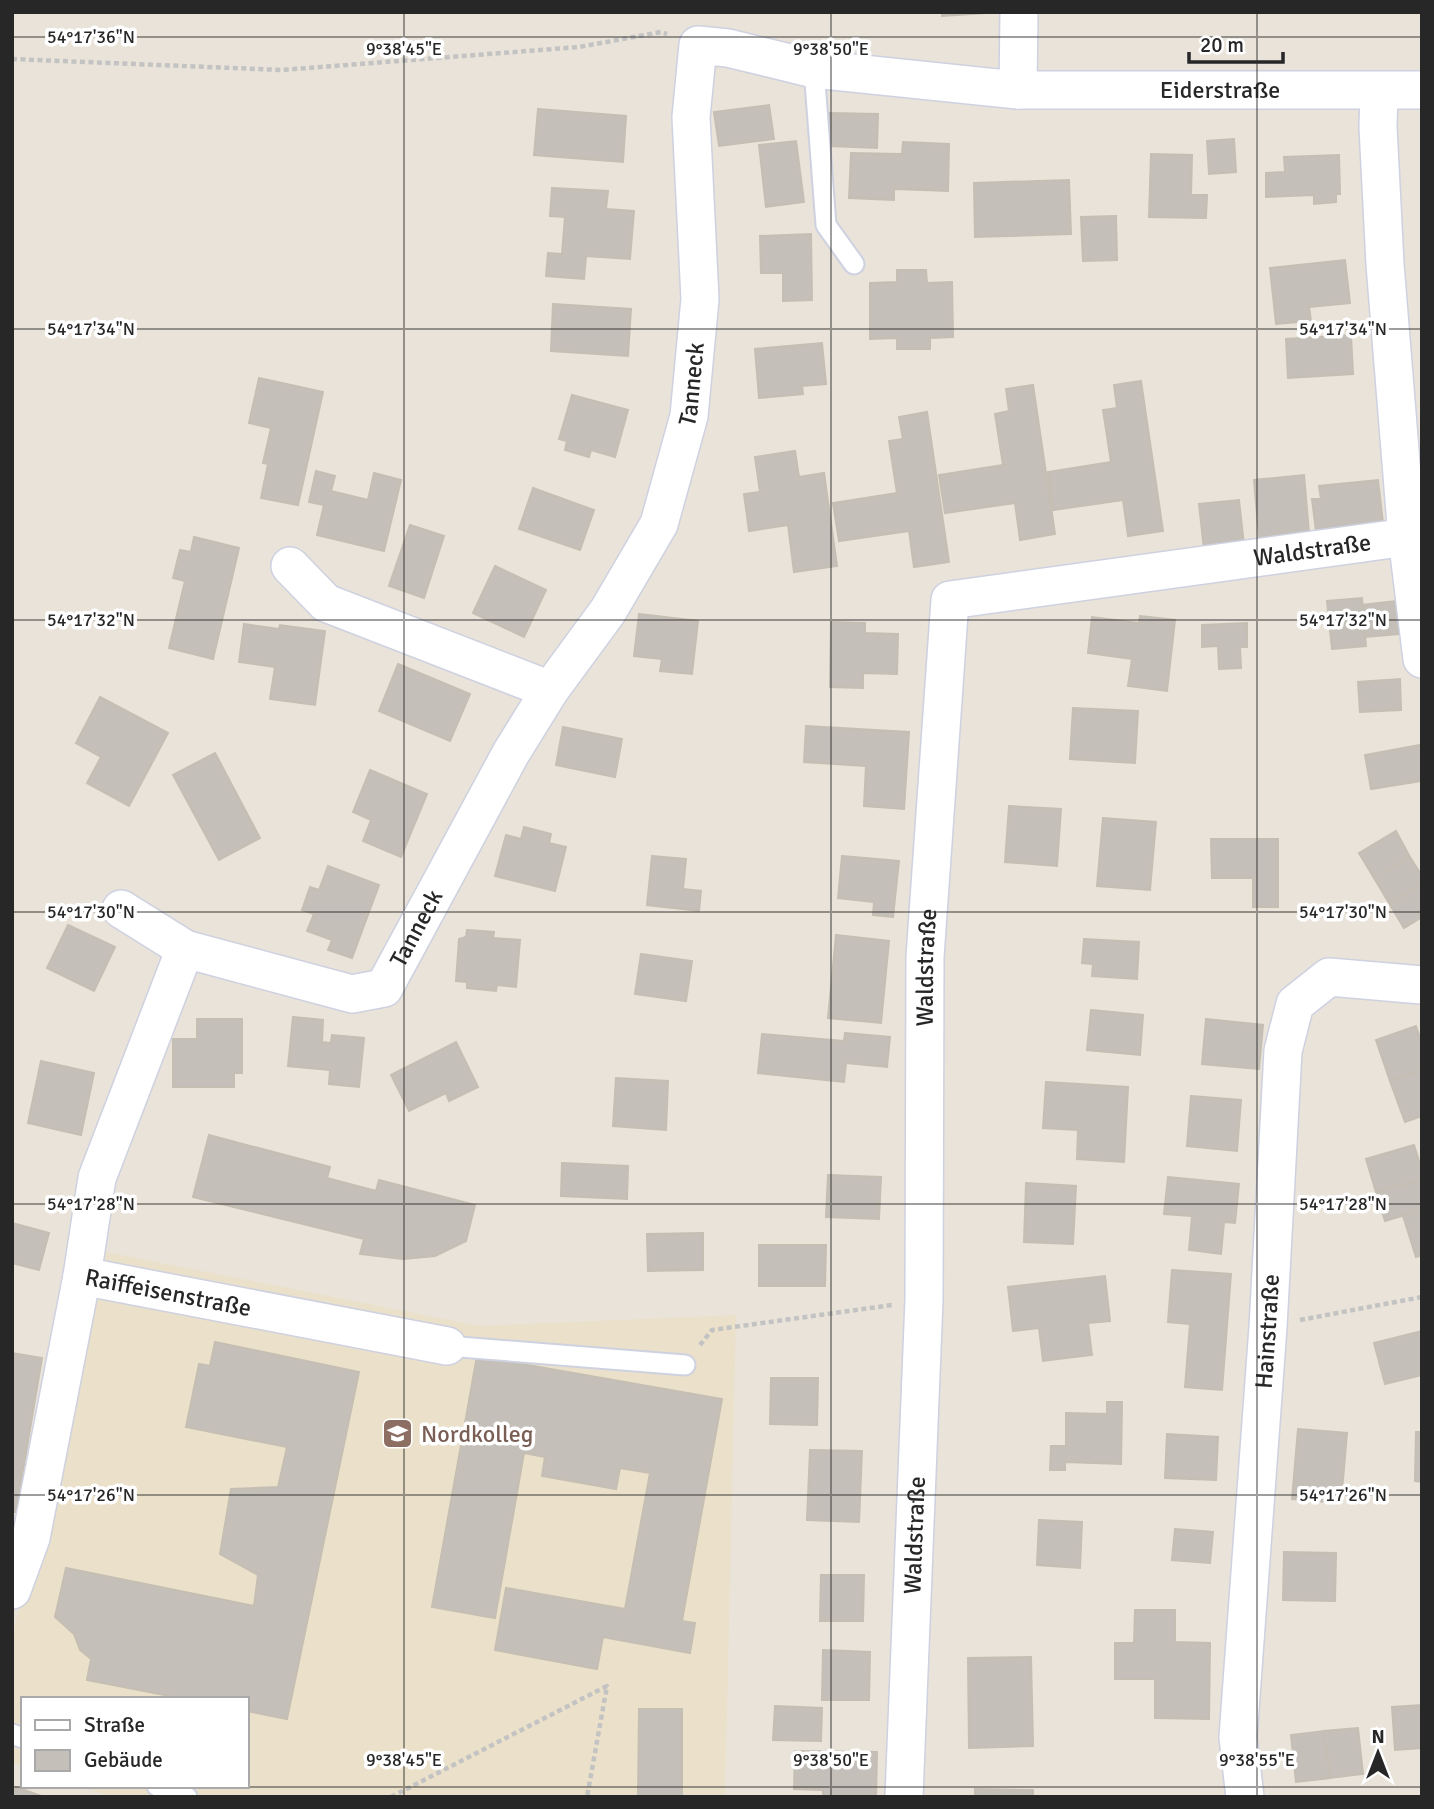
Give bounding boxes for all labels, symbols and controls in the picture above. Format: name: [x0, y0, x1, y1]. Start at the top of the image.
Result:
scale bar: [1189, 21, 1284, 65]
text: 54°17'36"N: [47, 26, 135, 48]
text: 20 m: [1200, 32, 1244, 58]
text: 9°38'45"E: [366, 38, 442, 60]
text: 9°38'50"E: [793, 38, 869, 60]
street label: Eiderstraße: [1160, 75, 1280, 105]
text: 54°17'34"N: [47, 318, 135, 340]
text: 54°17'34"N: [1299, 318, 1387, 340]
street label: Tanneck: [672, 341, 711, 430]
street label: Waldstraße: [1252, 527, 1373, 573]
text: 54°17'32"N: [47, 609, 135, 631]
text: 54°17'32"N: [1299, 609, 1387, 631]
street label: Tanneck: [383, 884, 449, 972]
text: 54°17'30"N: [47, 901, 135, 923]
text: 54°17'30"N: [1299, 901, 1387, 923]
street label: Waldstraße: [910, 907, 943, 1027]
text: 54°17'28"N: [47, 1193, 135, 1215]
text: 54°17'28"N: [1299, 1193, 1387, 1215]
street label: Raiffeisenstraße: [82, 1262, 254, 1323]
street label: Hainstraße: [1249, 1273, 1286, 1390]
school or university icon: Nordkolleg: [381, 1417, 415, 1451]
place label: Nordkolleg: [421, 1419, 533, 1449]
street label: Waldstraße: [897, 1476, 932, 1595]
text: 54°17'26"N: [47, 1484, 135, 1506]
text: 54°17'26"N: [1299, 1484, 1387, 1506]
legend: [21, 1697, 248, 1788]
text: Straße: [84, 1712, 145, 1738]
north arrow: [1343, 1718, 1413, 1788]
text: N: [1371, 1725, 1385, 1749]
text: Gebäude: [84, 1747, 163, 1773]
text: 9°38'45"E: [366, 1749, 442, 1771]
text: 9°38'50"E: [793, 1749, 869, 1771]
text: 9°38'55"E: [1219, 1749, 1295, 1771]

